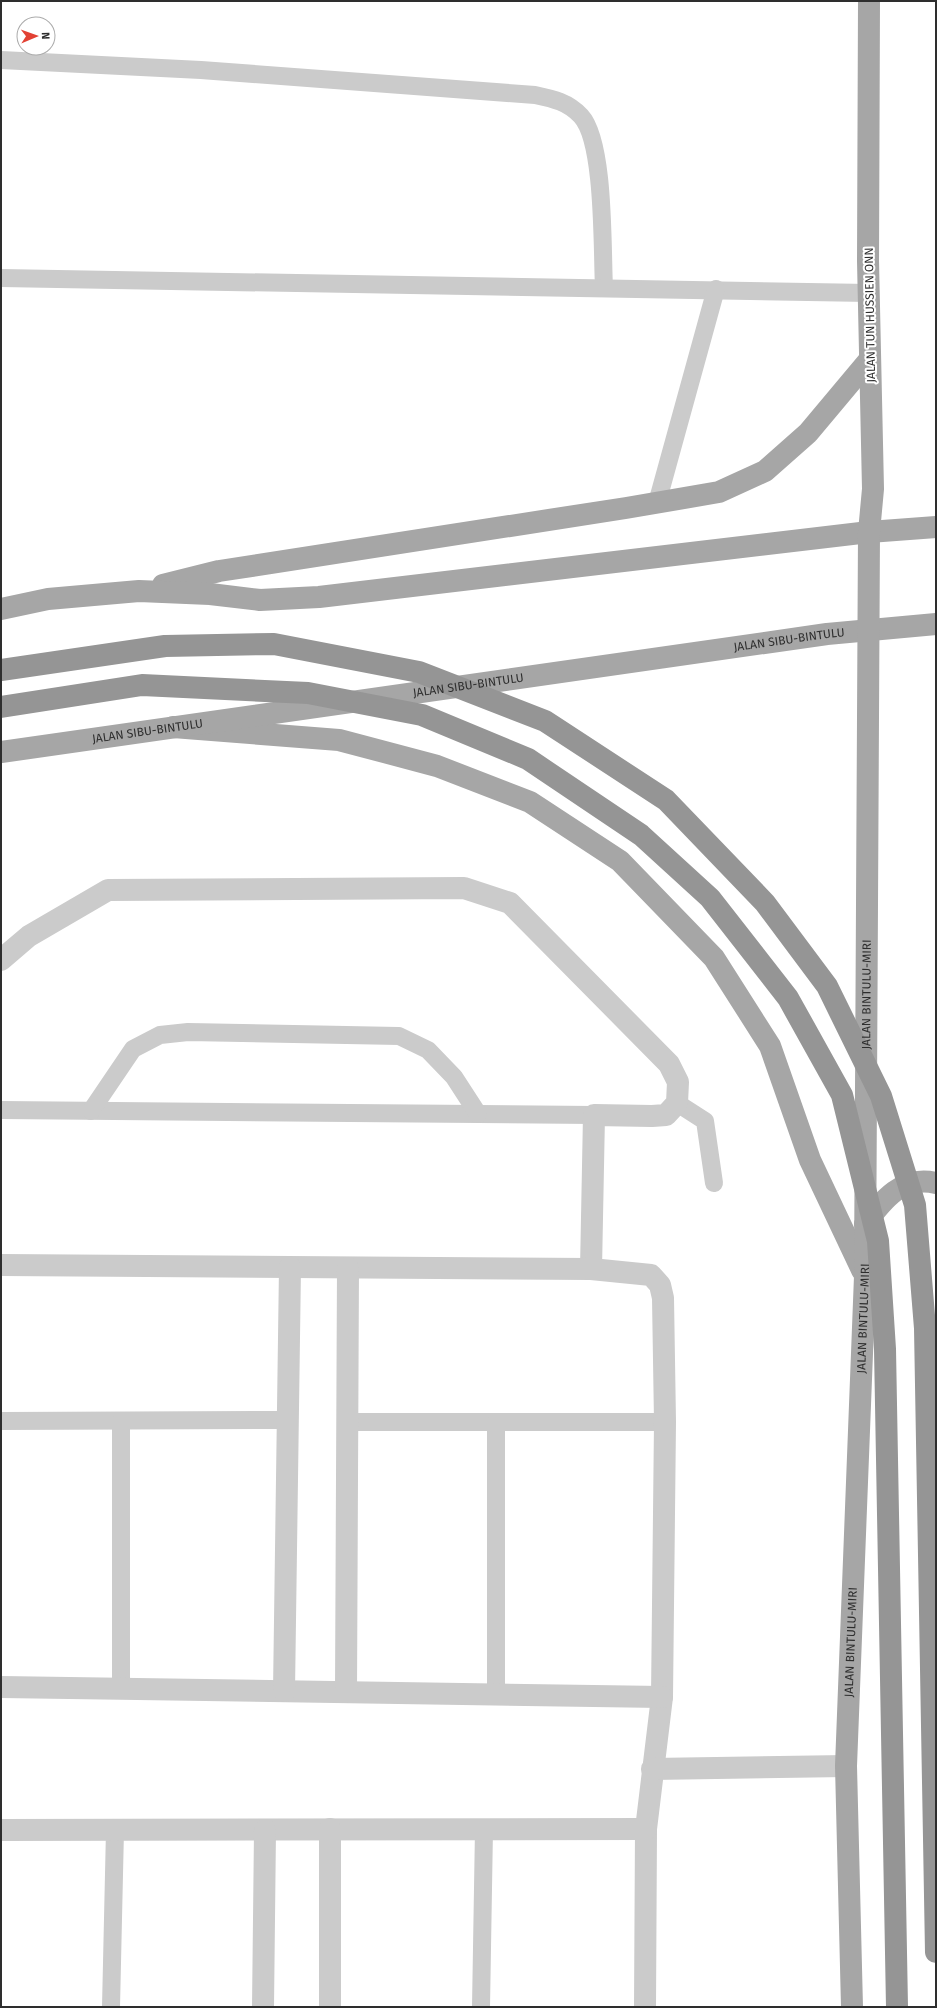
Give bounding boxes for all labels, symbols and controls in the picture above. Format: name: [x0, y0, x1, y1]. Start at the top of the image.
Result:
north arrow: [16, 16, 56, 56]
text: N: [39, 32, 52, 40]
street label: JALAN TUN HUSSIEN ONN: [862, 247, 878, 383]
street label: JALAN SIBU-BINTULU: [733, 625, 845, 654]
street label: JALAN SIBU-BINTULU: [412, 670, 525, 700]
street label: JALAN SIBU-BINTULU: [91, 716, 204, 746]
street label: JALAN BINTULU-MIRI: [859, 939, 874, 1050]
street label: JALAN BINTULU-MIRI: [854, 1263, 872, 1374]
street label: JALAN BINTULU-MIRI: [842, 1587, 860, 1698]

